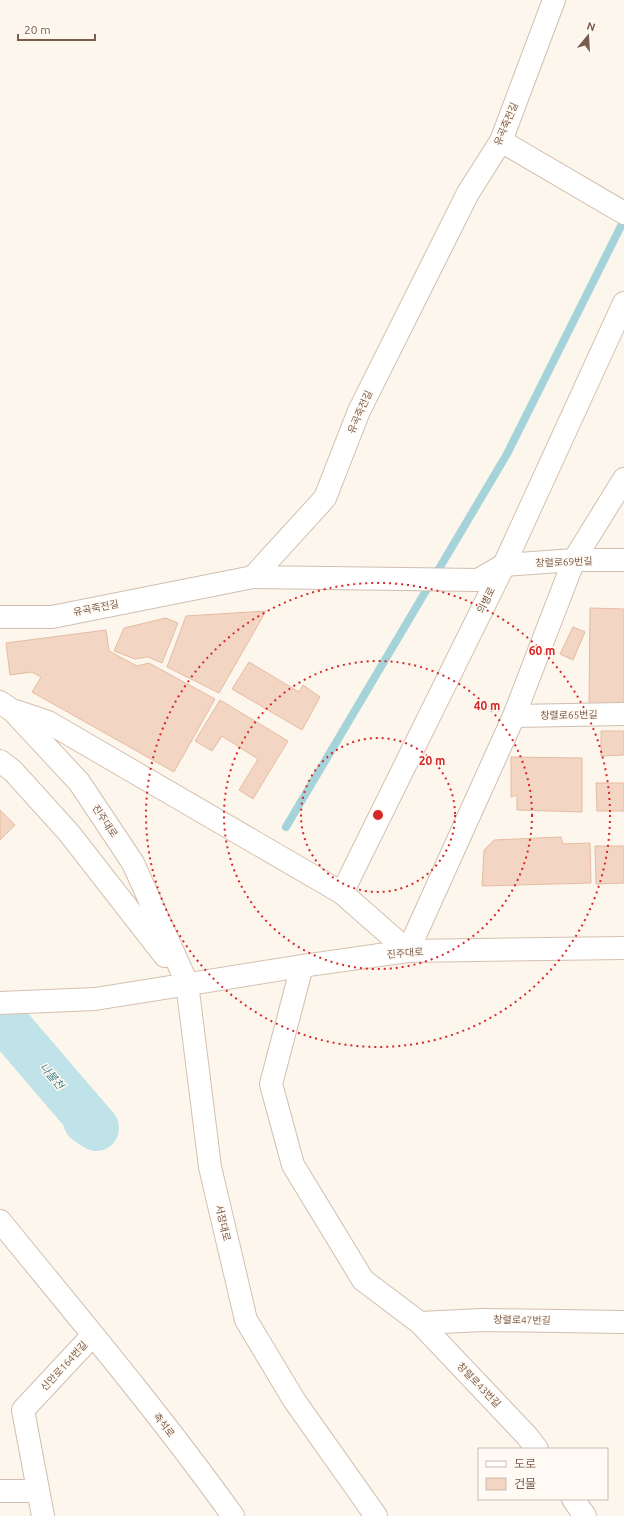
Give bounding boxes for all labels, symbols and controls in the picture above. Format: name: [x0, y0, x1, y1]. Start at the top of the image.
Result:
scale bar: [18, 16, 95, 42]
north arrow: [568, 16, 608, 56]
text: N: [585, 20, 597, 33]
text: 20 m: [24, 23, 51, 36]
street label: 유곡죽전길: [492, 101, 520, 147]
street label: 유곡죽전길: [346, 389, 374, 435]
street label: 창렬로69번길: [535, 556, 593, 568]
street label: 의병로: [475, 585, 497, 615]
street label: 유곡죽전길: [72, 598, 120, 618]
text: 60 m: [529, 644, 555, 657]
text: 40 m: [474, 699, 500, 712]
street label: 창렬로65번길: [540, 709, 598, 721]
text: 20 m: [419, 754, 445, 767]
street label: 진주대로: [90, 803, 120, 839]
centre of rings: [371, 808, 385, 822]
street label: 진주대로: [386, 946, 424, 960]
water label: 나불천: [38, 1061, 68, 1093]
street label: 서장대로: [214, 1204, 232, 1242]
street label: 창렬로47번길: [493, 1314, 551, 1326]
street label: 신안로164번길: [39, 1339, 89, 1393]
street label: 창렬로43번길: [455, 1361, 503, 1409]
street label: 촉석로: [151, 1411, 177, 1439]
legend: [478, 1448, 608, 1500]
text: 도로: [514, 1457, 536, 1470]
text: 건물: [514, 1477, 536, 1490]

